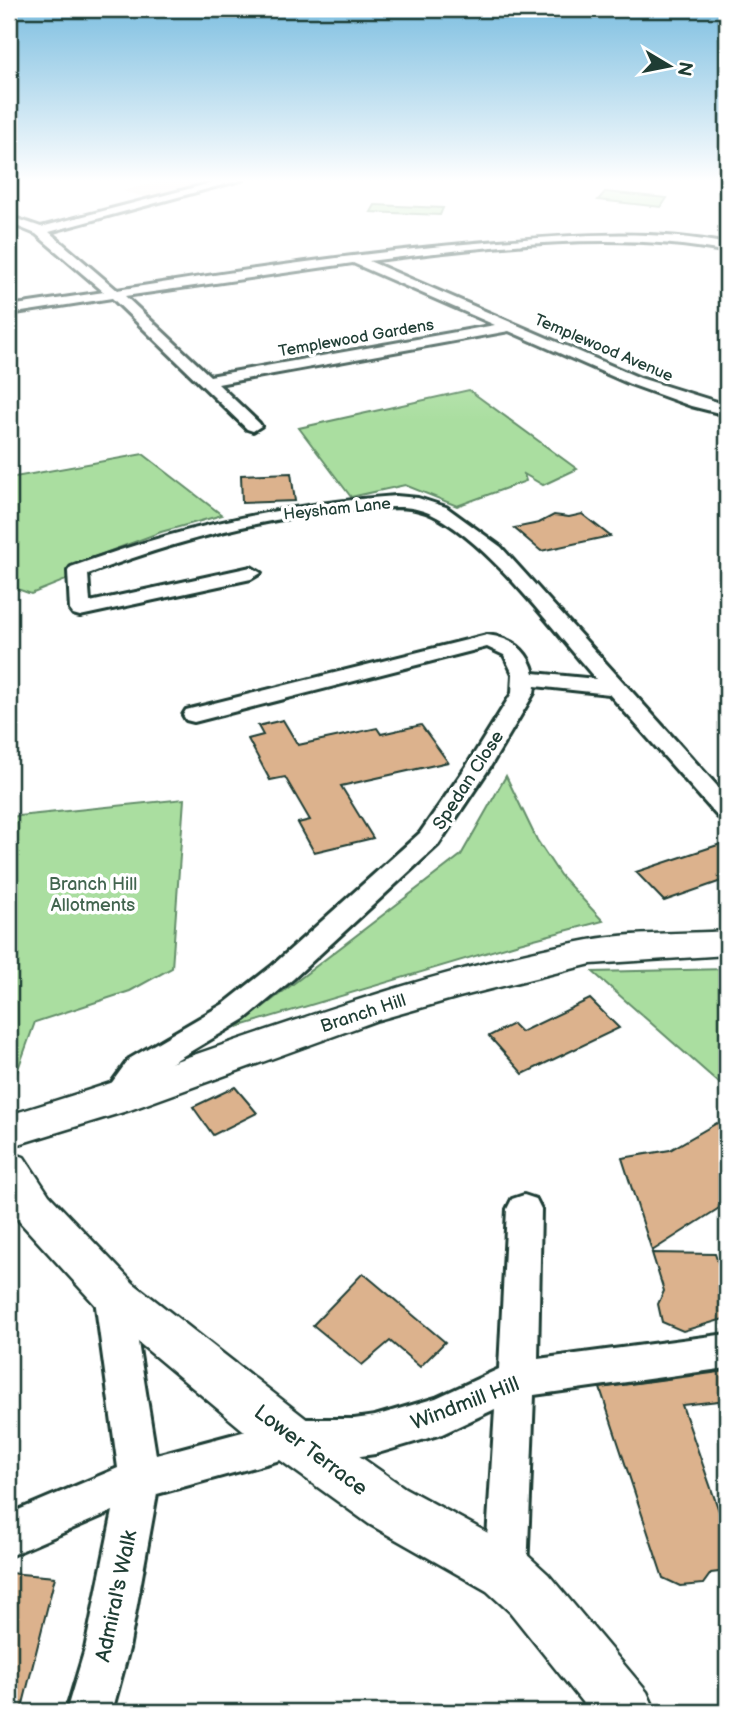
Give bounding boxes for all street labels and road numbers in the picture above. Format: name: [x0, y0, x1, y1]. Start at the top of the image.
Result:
street label: Templewood Avenue: [531, 311, 676, 386]
street label: Templewood Gardens: [277, 315, 435, 361]
street label: Heysham Lane: [283, 494, 392, 525]
street label: Spedan Close: [429, 726, 508, 834]
street label: Branch Hill: [318, 990, 409, 1037]
street label: Windmill Hill: [408, 1371, 523, 1436]
street label: Lower Terrace: [249, 1400, 372, 1501]
street label: Admiral's Walk: [90, 1527, 143, 1664]

